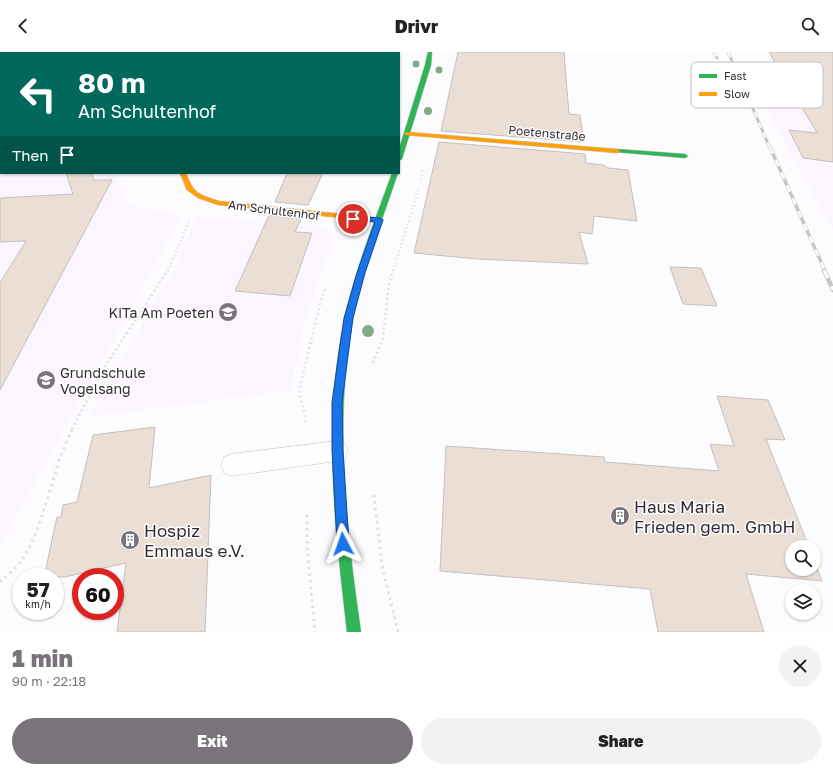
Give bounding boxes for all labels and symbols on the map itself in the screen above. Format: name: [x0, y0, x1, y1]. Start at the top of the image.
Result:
legend: [691, 62, 823, 108]
text: Fast: [724, 69, 747, 82]
text: Slow: [724, 87, 750, 100]
street label: Poetenstraße: [508, 122, 586, 144]
street label: Am Schultenhof: [227, 197, 321, 223]
pin: [336, 202, 370, 236]
school or university icon: KiTa Am Poeten: [217, 301, 239, 323]
place label: KiTa Am Poeten: [109, 304, 214, 321]
place label: Grundschule Vogelsang: [60, 364, 146, 397]
school or university icon: Grundschule Vogelsang: [35, 369, 57, 391]
place label: Haus Maria Frieden gem. GmbH: [634, 496, 795, 537]
building icon: Haus Maria Frieden gem. GmbH: [609, 505, 631, 527]
place label: Hospiz Emmaus e.V.: [144, 520, 245, 561]
position arrow: [322, 523, 364, 565]
building icon: Hospiz Emmaus e.V.: [119, 529, 141, 551]
speed limit sign: 60: [72, 568, 124, 620]

